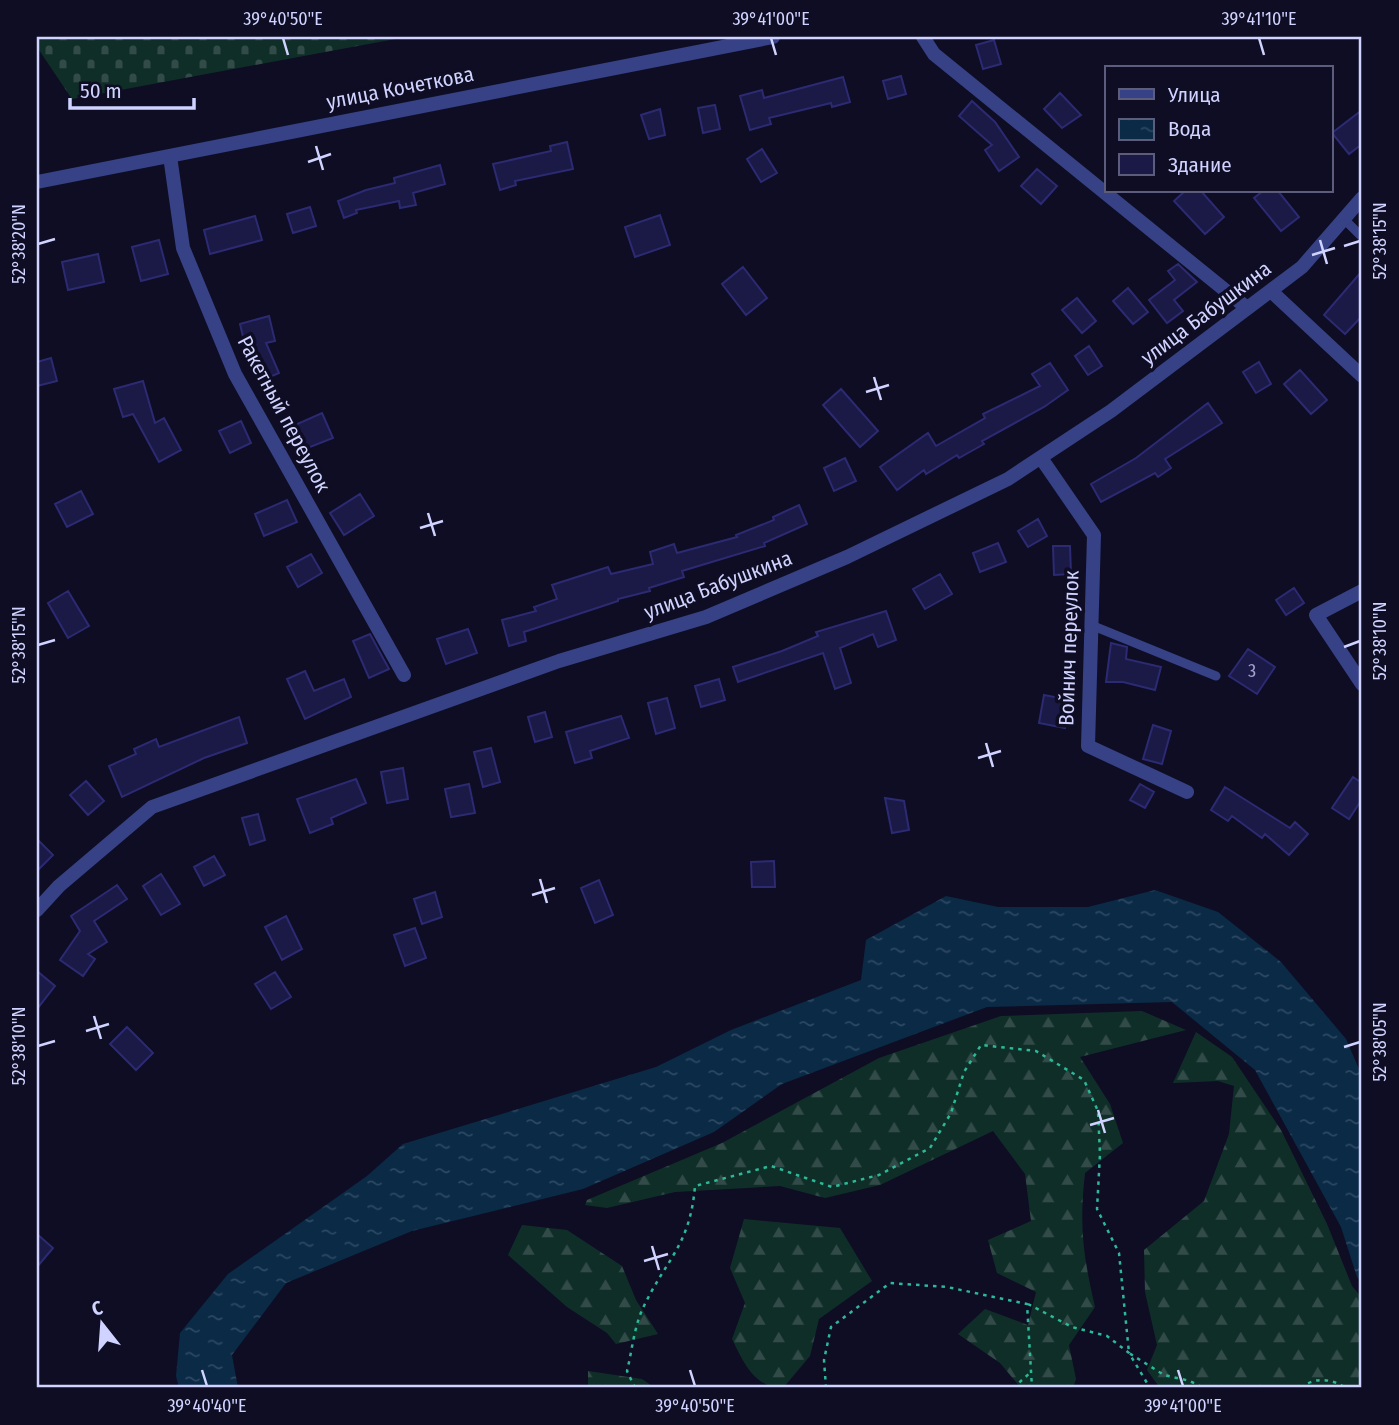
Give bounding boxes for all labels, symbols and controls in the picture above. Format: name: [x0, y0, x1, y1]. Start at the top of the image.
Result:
text: 39°40'50"E: [243, 8, 323, 30]
text: 39°41'00"E: [732, 8, 810, 30]
text: 39°41'10"E: [1222, 8, 1296, 30]
street label: улица Кочеткова: [324, 61, 476, 115]
scale bar: [70, 66, 194, 110]
legend: [1105, 66, 1332, 192]
text: 50 m: [80, 78, 122, 104]
text: Улица: [1167, 82, 1221, 108]
text: Вода: [1168, 116, 1211, 142]
text: Здание: [1168, 152, 1232, 178]
text: 52°38'15"N: [1369, 202, 1391, 280]
text: 52°38'20"N: [8, 204, 30, 284]
street label: улица Бабушкина: [1136, 255, 1276, 371]
street label: Ракетный переулок: [232, 331, 336, 497]
street label: улица Бабушкина: [640, 545, 796, 625]
street label: Войнич переулок: [1053, 570, 1085, 726]
text: 52°38'10"N: [1369, 602, 1391, 680]
text: 52°38'15"N: [8, 606, 30, 684]
house number: 3: [1248, 660, 1256, 682]
text: 52°38'05"N: [1369, 1002, 1391, 1082]
text: 52°38'10"N: [8, 1007, 30, 1085]
north arrow: [66, 1288, 136, 1358]
text: С: [89, 1296, 105, 1321]
text: 39°40'40"E: [167, 1395, 247, 1417]
text: 39°40'50"E: [655, 1395, 735, 1417]
text: 39°41'00"E: [1144, 1395, 1222, 1417]

